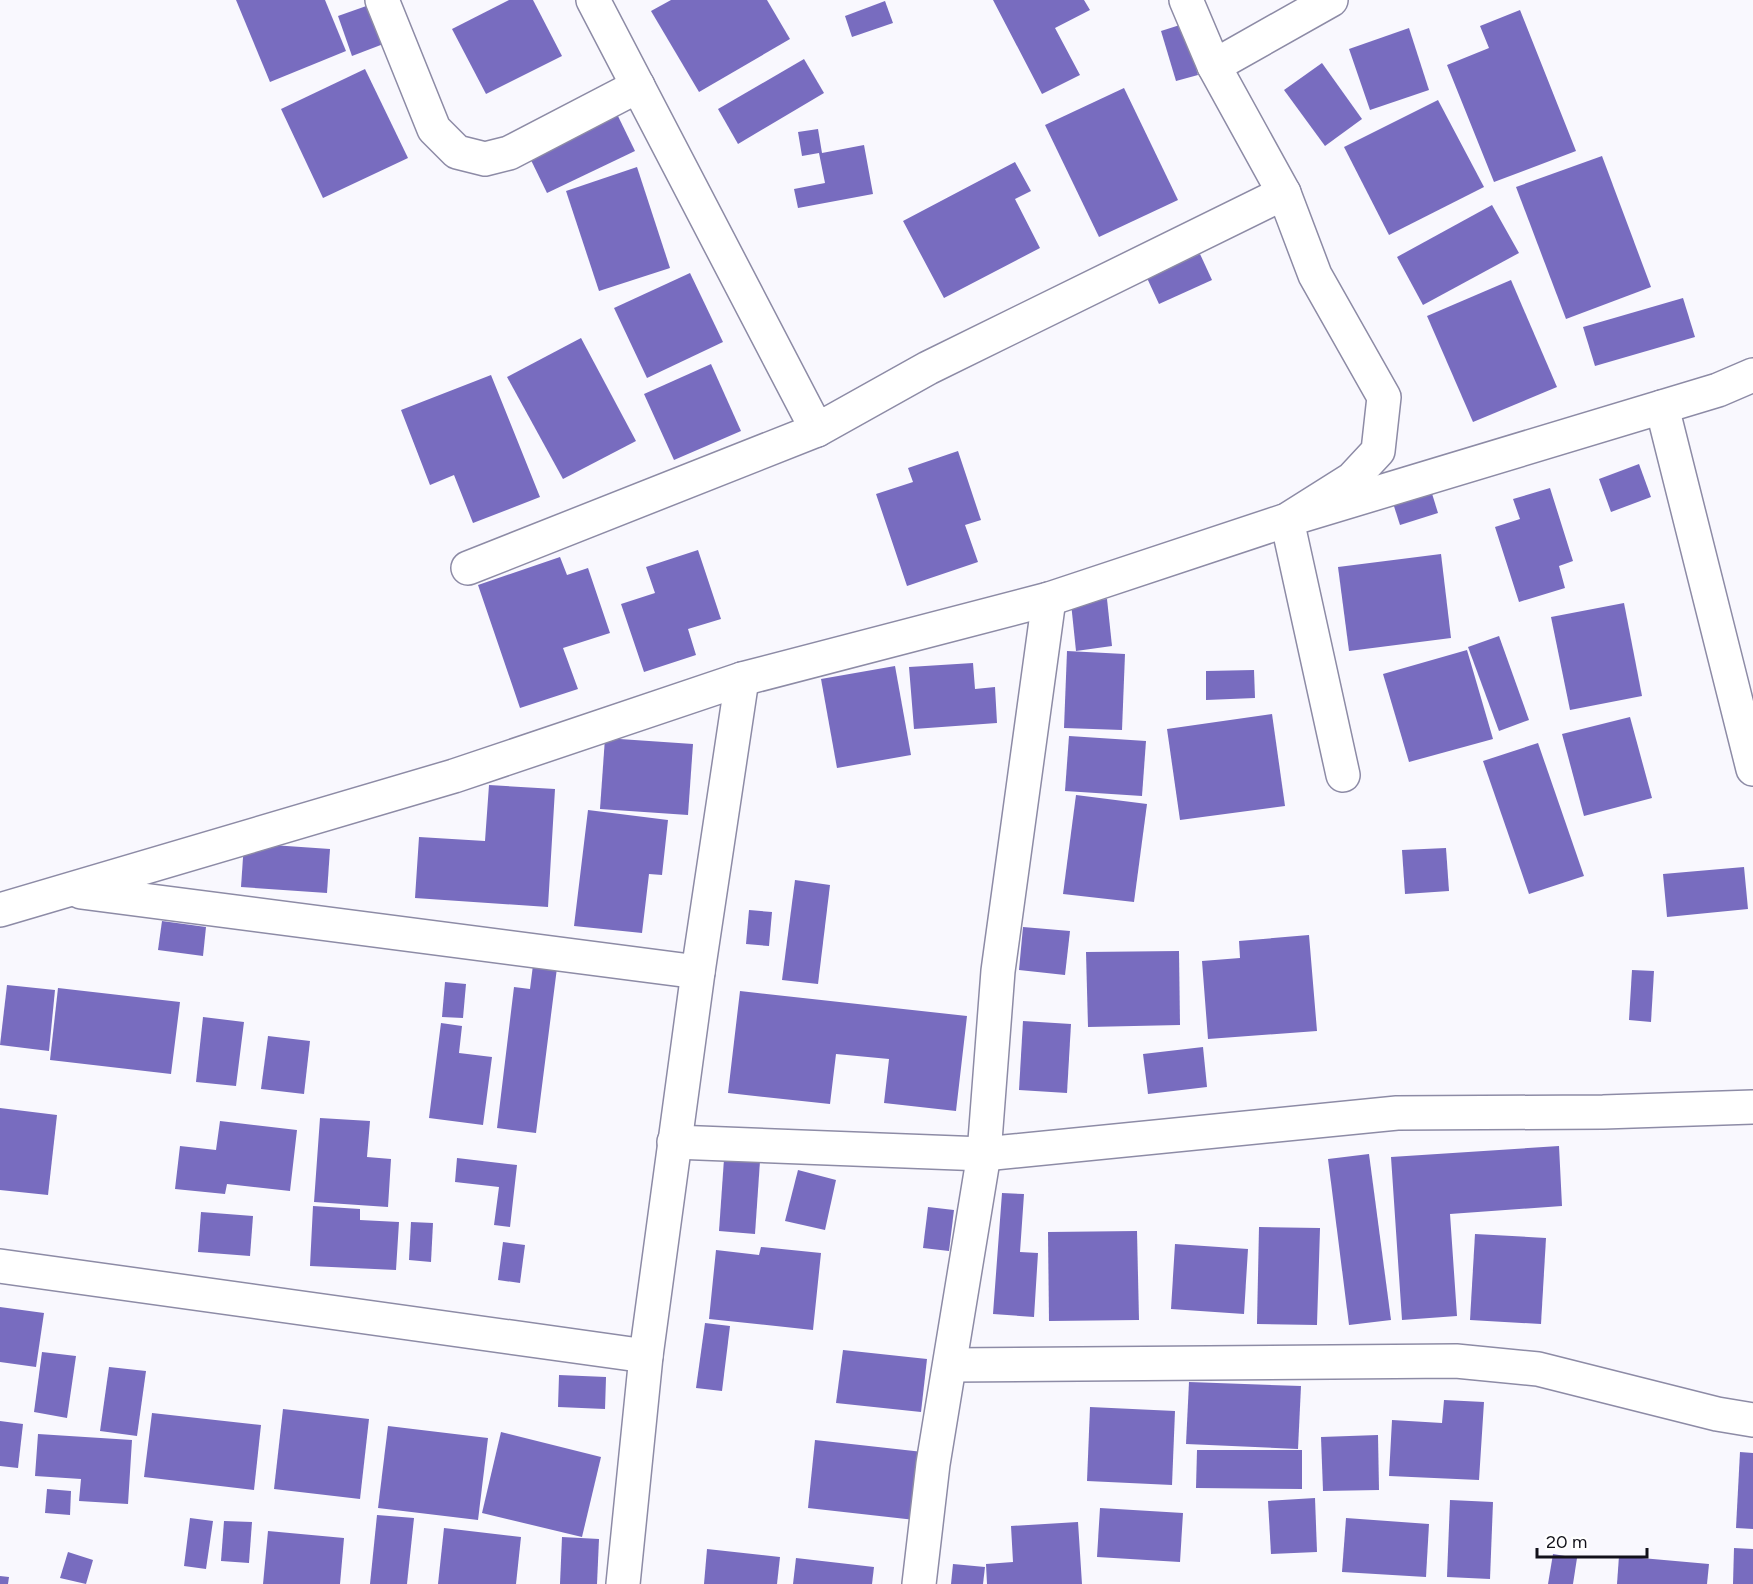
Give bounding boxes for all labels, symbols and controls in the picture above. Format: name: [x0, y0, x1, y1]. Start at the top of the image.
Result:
scale bar: [1537, 1521, 1646, 1559]
text: 20 m: [1546, 1531, 1587, 1553]

